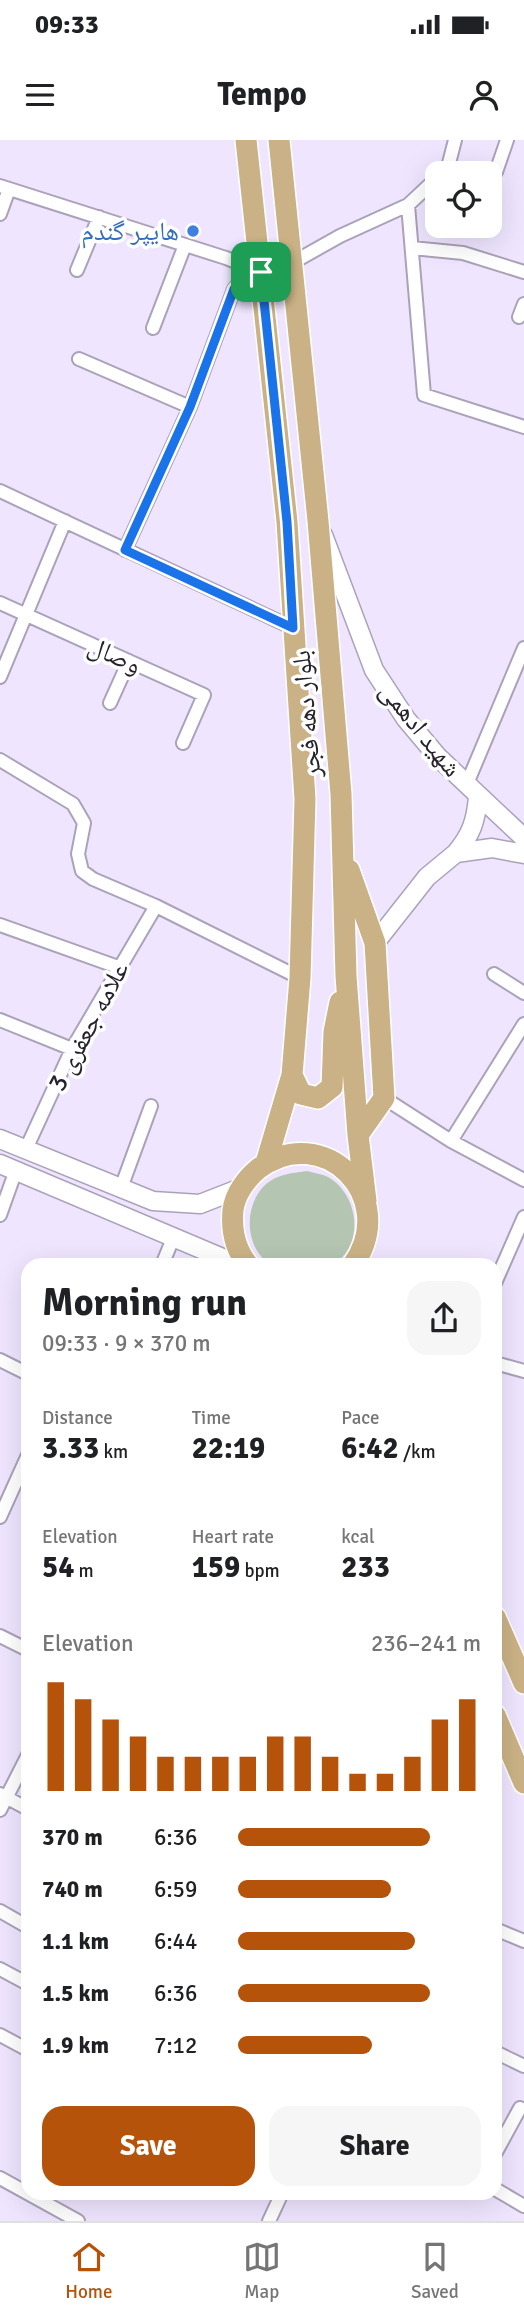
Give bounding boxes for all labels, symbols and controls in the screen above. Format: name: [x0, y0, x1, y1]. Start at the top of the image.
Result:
text: 09:33: [35, 9, 99, 41]
text: Tempo: [217, 75, 307, 114]
icon: menu: [21, 76, 59, 114]
icon: person: [465, 76, 503, 114]
map controls: [425, 161, 502, 238]
button: locate: [425, 161, 502, 238]
place label: هایپر گندم: [81, 216, 179, 249]
marker: هایپر گندم: [185, 223, 201, 239]
pin: [231, 242, 291, 302]
icon: arrive: [242, 253, 280, 291]
street label: وصال: [83, 630, 146, 682]
street label: بلوار دهه فجر: [285, 649, 329, 780]
street label: شهید ادهمی: [372, 676, 468, 784]
street label: علامه جعفری 3: [41, 956, 136, 1097]
text: Morning run: [42, 1279, 247, 1326]
button: share: [407, 1281, 481, 1355]
text: 09:33 · 9 × 370 m: [42, 1329, 211, 1358]
text: Distance: [42, 1406, 113, 1430]
text: Time: [192, 1406, 231, 1430]
text: Pace: [341, 1406, 380, 1430]
text: 3.33: [42, 1430, 99, 1467]
text: 22:19: [192, 1430, 265, 1467]
text: 6:42: [341, 1430, 399, 1467]
text: km: [99, 1440, 128, 1464]
text: /km: [399, 1440, 436, 1464]
text: Elevation: [42, 1525, 118, 1549]
text: Heart rate: [192, 1525, 274, 1549]
text: kcal: [341, 1525, 375, 1549]
text: 54: [42, 1549, 74, 1586]
text: 159: [192, 1549, 240, 1586]
text: 233: [341, 1549, 390, 1586]
text: m: [74, 1559, 94, 1583]
text: bpm: [240, 1559, 280, 1583]
text: Elevation: [42, 1629, 134, 1658]
text: 236–241 m: [371, 1629, 481, 1658]
text: 370 m: [42, 1823, 103, 1852]
text: 6:36: [154, 1823, 197, 1852]
text: 740 m: [42, 1875, 103, 1904]
text: 6:59: [154, 1875, 197, 1904]
text: 1.1 km: [42, 1927, 109, 1956]
text: 6:44: [154, 1927, 197, 1956]
text: 1.5 km: [42, 1979, 109, 2008]
text: 6:36: [154, 1979, 197, 2008]
text: 1.9 km: [42, 2031, 109, 2060]
text: 7:12: [154, 2031, 197, 2060]
button: Save: [42, 2106, 255, 2186]
button: Share: [269, 2106, 481, 2186]
tab: Home: [65, 2238, 112, 2304]
tab: Map: [243, 2238, 281, 2304]
tab: Saved: [411, 2238, 459, 2304]

